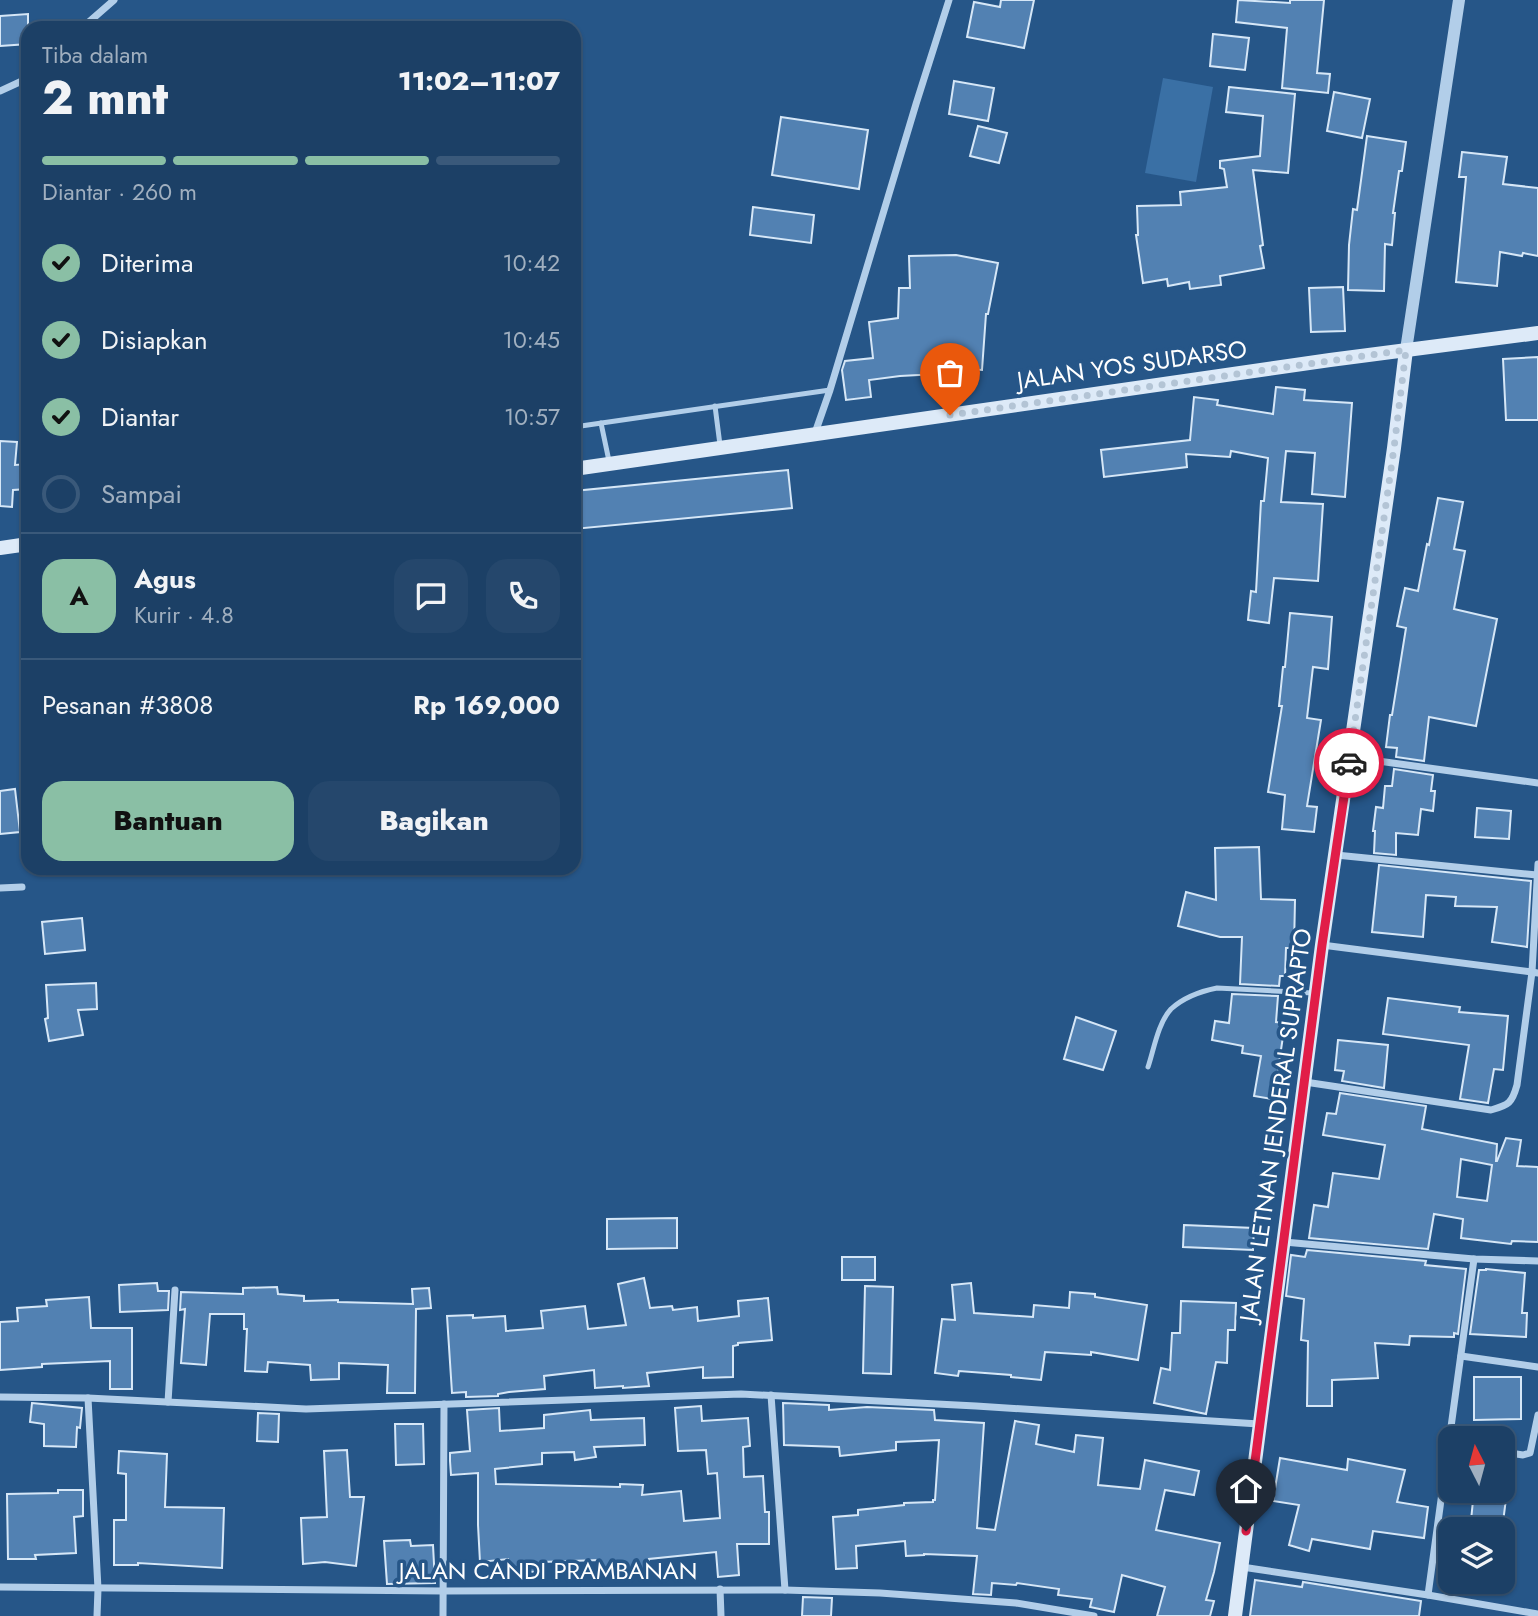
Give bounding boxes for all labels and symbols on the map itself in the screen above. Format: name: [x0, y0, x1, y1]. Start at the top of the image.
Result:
street label: JALAN YOS SUDARSO: [1012, 331, 1249, 398]
pin: [920, 343, 980, 415]
courier: [1314, 728, 1384, 798]
street label: JALAN LETNAN JENDERAL SUPRAPTO: [1230, 926, 1320, 1327]
north arrow: [1438, 1426, 1516, 1503]
pin: [1216, 1459, 1276, 1531]
street label: JALAN CANDI PRAMBANAN: [396, 1553, 697, 1588]

